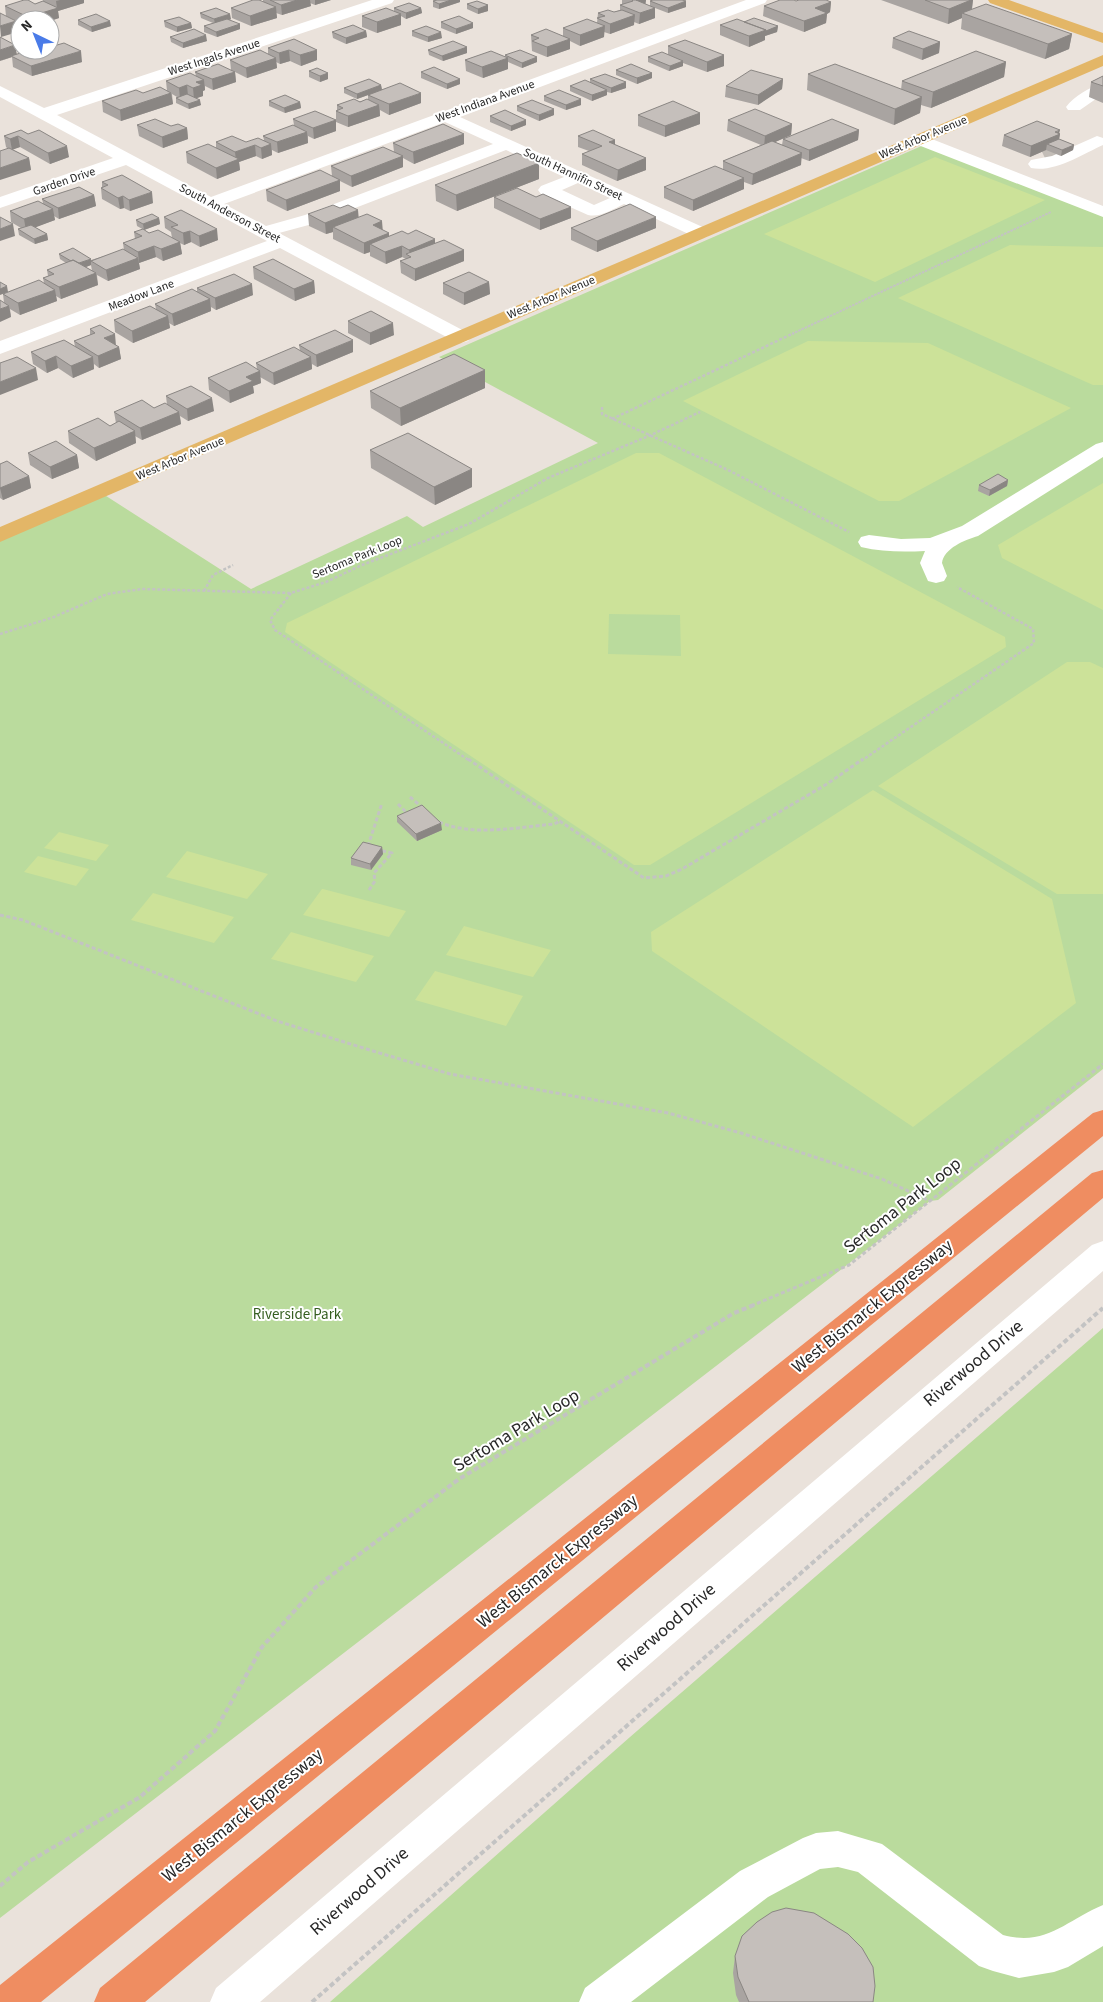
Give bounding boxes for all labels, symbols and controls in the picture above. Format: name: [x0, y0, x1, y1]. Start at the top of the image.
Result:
north arrow: [10, 10, 60, 60]
text: N: [17, 16, 37, 37]
street label: West Ingals Avenue: [166, 35, 262, 80]
street label: West Indiana Avenue: [433, 76, 537, 127]
street label: West Arbor Avenue: [877, 111, 970, 164]
street label: South Hannifin Street: [520, 144, 625, 205]
street label: Garden Drive: [31, 163, 98, 200]
street label: South Anderson Street: [176, 179, 284, 247]
street label: West Arbor Avenue: [505, 271, 598, 324]
street label: Meadow Lane: [106, 275, 177, 316]
street label: West Arbor Avenue: [134, 432, 227, 485]
street label: Sertoma Park Loop: [310, 532, 405, 583]
street label: Sertoma Park Loop: [838, 1151, 966, 1259]
street label: West Bismarck Expressway: [787, 1233, 959, 1379]
park label: Riverside Park: [253, 1304, 342, 1325]
street label: Riverwood Drive: [918, 1314, 1029, 1413]
street label: Sertoma Park Loop: [448, 1383, 584, 1478]
street label: West Bismarck Expressway: [472, 1488, 644, 1634]
street label: Riverwood Drive: [612, 1577, 721, 1677]
street label: West Bismarck Expressway: [157, 1742, 329, 1888]
street label: Riverwood Drive: [305, 1841, 414, 1941]

